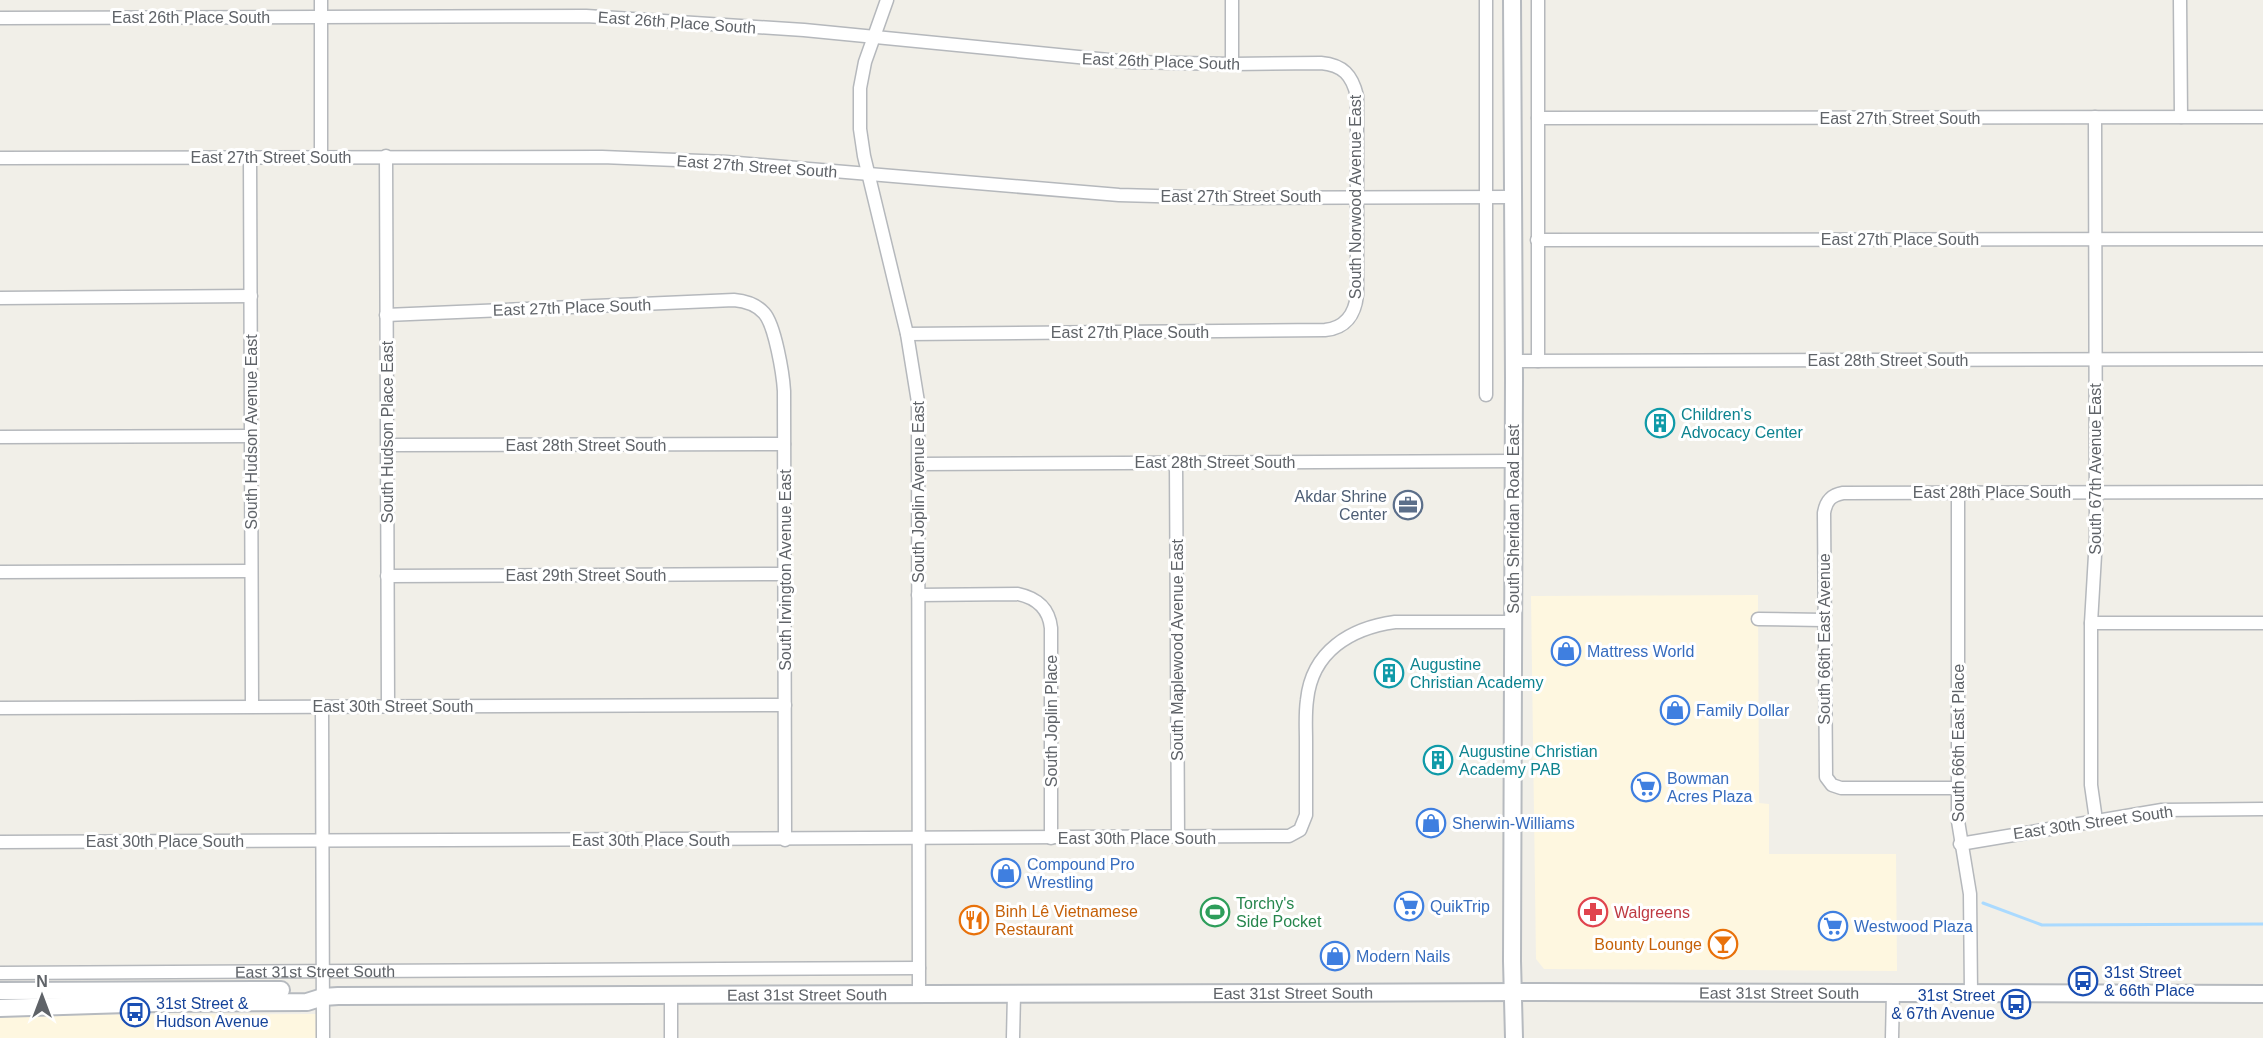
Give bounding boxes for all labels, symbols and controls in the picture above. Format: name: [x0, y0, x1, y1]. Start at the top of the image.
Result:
street label: East 26th Place South: [597, 8, 757, 37]
street label: East 26th Place South: [112, 9, 270, 26]
street label: East 26th Place South: [1082, 50, 1240, 73]
street label: South Norwood Avenue East: [1347, 94, 1364, 299]
street label: East 27th Street South: [1820, 110, 1981, 127]
street label: East 27th Street South: [191, 149, 352, 166]
street label: East 27th Street South: [676, 152, 838, 181]
street label: East 27th Street South: [1161, 188, 1322, 205]
street label: East 27th Place South: [1821, 231, 1979, 248]
street label: East 27th Place South: [493, 296, 651, 319]
street label: East 27th Place South: [1051, 324, 1209, 341]
street label: South Hudson Avenue East: [243, 334, 260, 530]
street label: South Hudson Place East: [379, 340, 396, 523]
street label: East 28th Street South: [1808, 352, 1969, 369]
street label: South 67th Avenue East: [2087, 383, 2104, 555]
street label: South Joplin Avenue East: [910, 400, 927, 583]
place label: Children's Advocacy Center: [1681, 406, 1804, 441]
building icon: Children's Advocacy Center: [1644, 407, 1676, 439]
street label: South Sheridan Road East: [1505, 424, 1522, 614]
street label: East 28th Street South: [506, 437, 667, 454]
street label: East 28th Street South: [1135, 454, 1296, 471]
street label: South Irvington Avenue East: [777, 469, 794, 671]
street label: East 28th Place South: [1913, 484, 2071, 501]
place label: Akdar Shrine Center: [1295, 488, 1388, 523]
office icon: Akdar Shrine Center: [1392, 489, 1424, 521]
street label: South Maplewood Avenue East: [1169, 538, 1186, 761]
street label: South 66th East Avenue: [1816, 553, 1833, 725]
street label: East 29th Street South: [506, 567, 667, 584]
shop icon: Mattress World: [1550, 635, 1582, 667]
place label: Mattress World: [1587, 643, 1694, 660]
street label: South Joplin Place: [1043, 655, 1060, 787]
place label: Augustine Christian Academy: [1410, 656, 1543, 691]
building icon: Augustine Christian Academy: [1373, 657, 1405, 689]
street label: South 66th East Place: [1950, 664, 1967, 822]
shop icon: Family Dollar: [1659, 694, 1691, 726]
street label: East 30th Street South: [313, 698, 474, 715]
place label: Family Dollar: [1696, 702, 1790, 719]
place label: Augustine Christian Academy PAB: [1459, 743, 1598, 778]
building icon: Augustine Christian Academy PAB: [1422, 744, 1454, 776]
place label: Bowman Acres Plaza: [1667, 770, 1752, 805]
supermarket icon: Bowman Acres Plaza: [1630, 771, 1662, 803]
street label: East 30th Street South: [2012, 803, 2174, 842]
shop icon: Sherwin-Williams: [1415, 807, 1447, 839]
place label: Sherwin-Williams: [1452, 815, 1575, 832]
street label: East 30th Place South: [1058, 830, 1216, 847]
street label: East 30th Place South: [572, 832, 730, 849]
street label: East 30th Place South: [86, 833, 244, 850]
place label: Compound Pro Wrestling: [1027, 856, 1135, 891]
shop icon: Compound Pro Wrestling: [990, 857, 1022, 889]
supermarket icon: QuikTrip: [1393, 890, 1425, 922]
place label: Torchy's Side Pocket: [1236, 895, 1322, 930]
sports icon: Torchy's Side Pocket: [1199, 896, 1231, 928]
pharmacy icon: Walgreens: [1577, 896, 1609, 928]
place label: QuikTrip: [1430, 898, 1490, 915]
place label: Binh Lê Vietnamese Restaurant: [995, 903, 1138, 938]
restaurant icon: Binh Lê Vietnamese Restaurant: [958, 904, 990, 936]
place label: Walgreens: [1614, 904, 1690, 921]
supermarket icon: Westwood Plaza: [1817, 910, 1849, 942]
place label: Westwood Plaza: [1854, 918, 1973, 935]
bar icon: Bounty Lounge: [1707, 928, 1739, 960]
place label: Bounty Lounge: [1594, 936, 1702, 953]
shop icon: Modern Nails: [1319, 940, 1351, 972]
place label: Modern Nails: [1356, 948, 1450, 965]
street label: East 31st Street South: [235, 963, 395, 981]
place label: 31st Street & 66th Place: [2104, 964, 2195, 999]
bus stop icon: 31st Street & 66th Place: [2067, 965, 2099, 997]
north arrow: [12, 966, 72, 1026]
text: N: [36, 973, 48, 990]
street label: East 31st Street South: [1699, 984, 1859, 1002]
street label: East 31st Street South: [1213, 985, 1373, 1002]
street label: East 31st Street South: [727, 986, 887, 1004]
place label: 31st Street & 67th Avenue: [1891, 987, 1996, 1022]
bus stop icon: 31st Street & 67th Avenue: [2000, 988, 2032, 1020]
place label: 31st Street & Hudson Avenue: [156, 995, 269, 1030]
bus stop icon: 31st Street & Hudson Avenue: [119, 996, 151, 1028]

